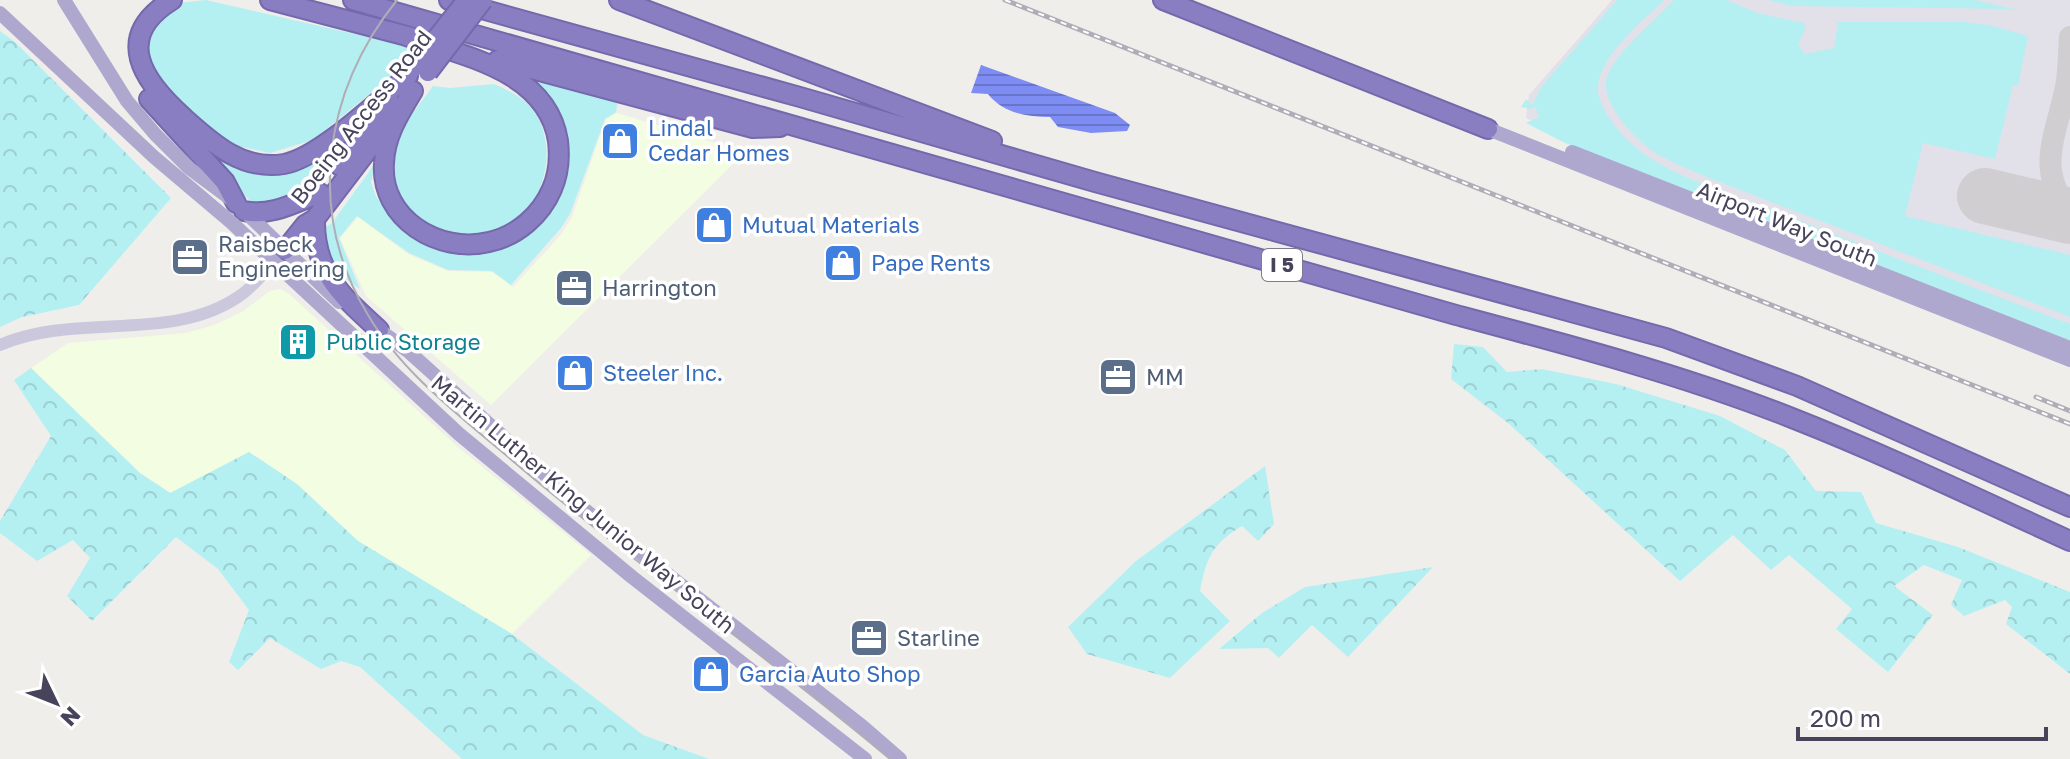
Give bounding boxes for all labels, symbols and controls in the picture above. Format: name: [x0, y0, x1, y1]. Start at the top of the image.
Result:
street label: Boeing Access Road: [284, 24, 437, 209]
place label: Lindal Cedar Homes: [648, 114, 790, 166]
shop icon: Lindal Cedar Homes: [599, 120, 641, 162]
street label: Airport Way South: [1693, 175, 1881, 272]
shop icon: Mutual Materials: [693, 204, 735, 246]
place label: Mutual Materials: [742, 211, 920, 238]
place label: Raisbeck Engineering: [218, 230, 345, 282]
office icon: Raisbeck Engineering: [169, 236, 211, 278]
shop icon: Pape Rents: [822, 242, 864, 284]
place label: Pape Rents: [871, 249, 991, 276]
road number: I 5: [1262, 249, 1302, 281]
office icon: Harrington: [553, 267, 595, 309]
place label: Harrington: [602, 274, 717, 301]
building icon: Public Storage: [277, 321, 319, 363]
place label: Public Storage: [326, 328, 480, 355]
shop icon: Steeler Inc.: [554, 352, 596, 394]
office icon: MM: [1097, 356, 1139, 398]
place label: Steeler Inc.: [603, 359, 723, 386]
place label: MM: [1146, 363, 1184, 390]
street label: Martin Luther King Junior Way South: [426, 369, 740, 639]
office icon: Starline: [848, 617, 890, 659]
place label: Starline: [897, 624, 980, 651]
shop icon: Garcia Auto Shop: [690, 653, 732, 695]
place label: Garcia Auto Shop: [739, 660, 921, 687]
north arrow: [16, 663, 96, 743]
scale bar: [1798, 691, 2046, 741]
text: N: [55, 702, 87, 732]
text: 200 m: [1810, 703, 1881, 732]

